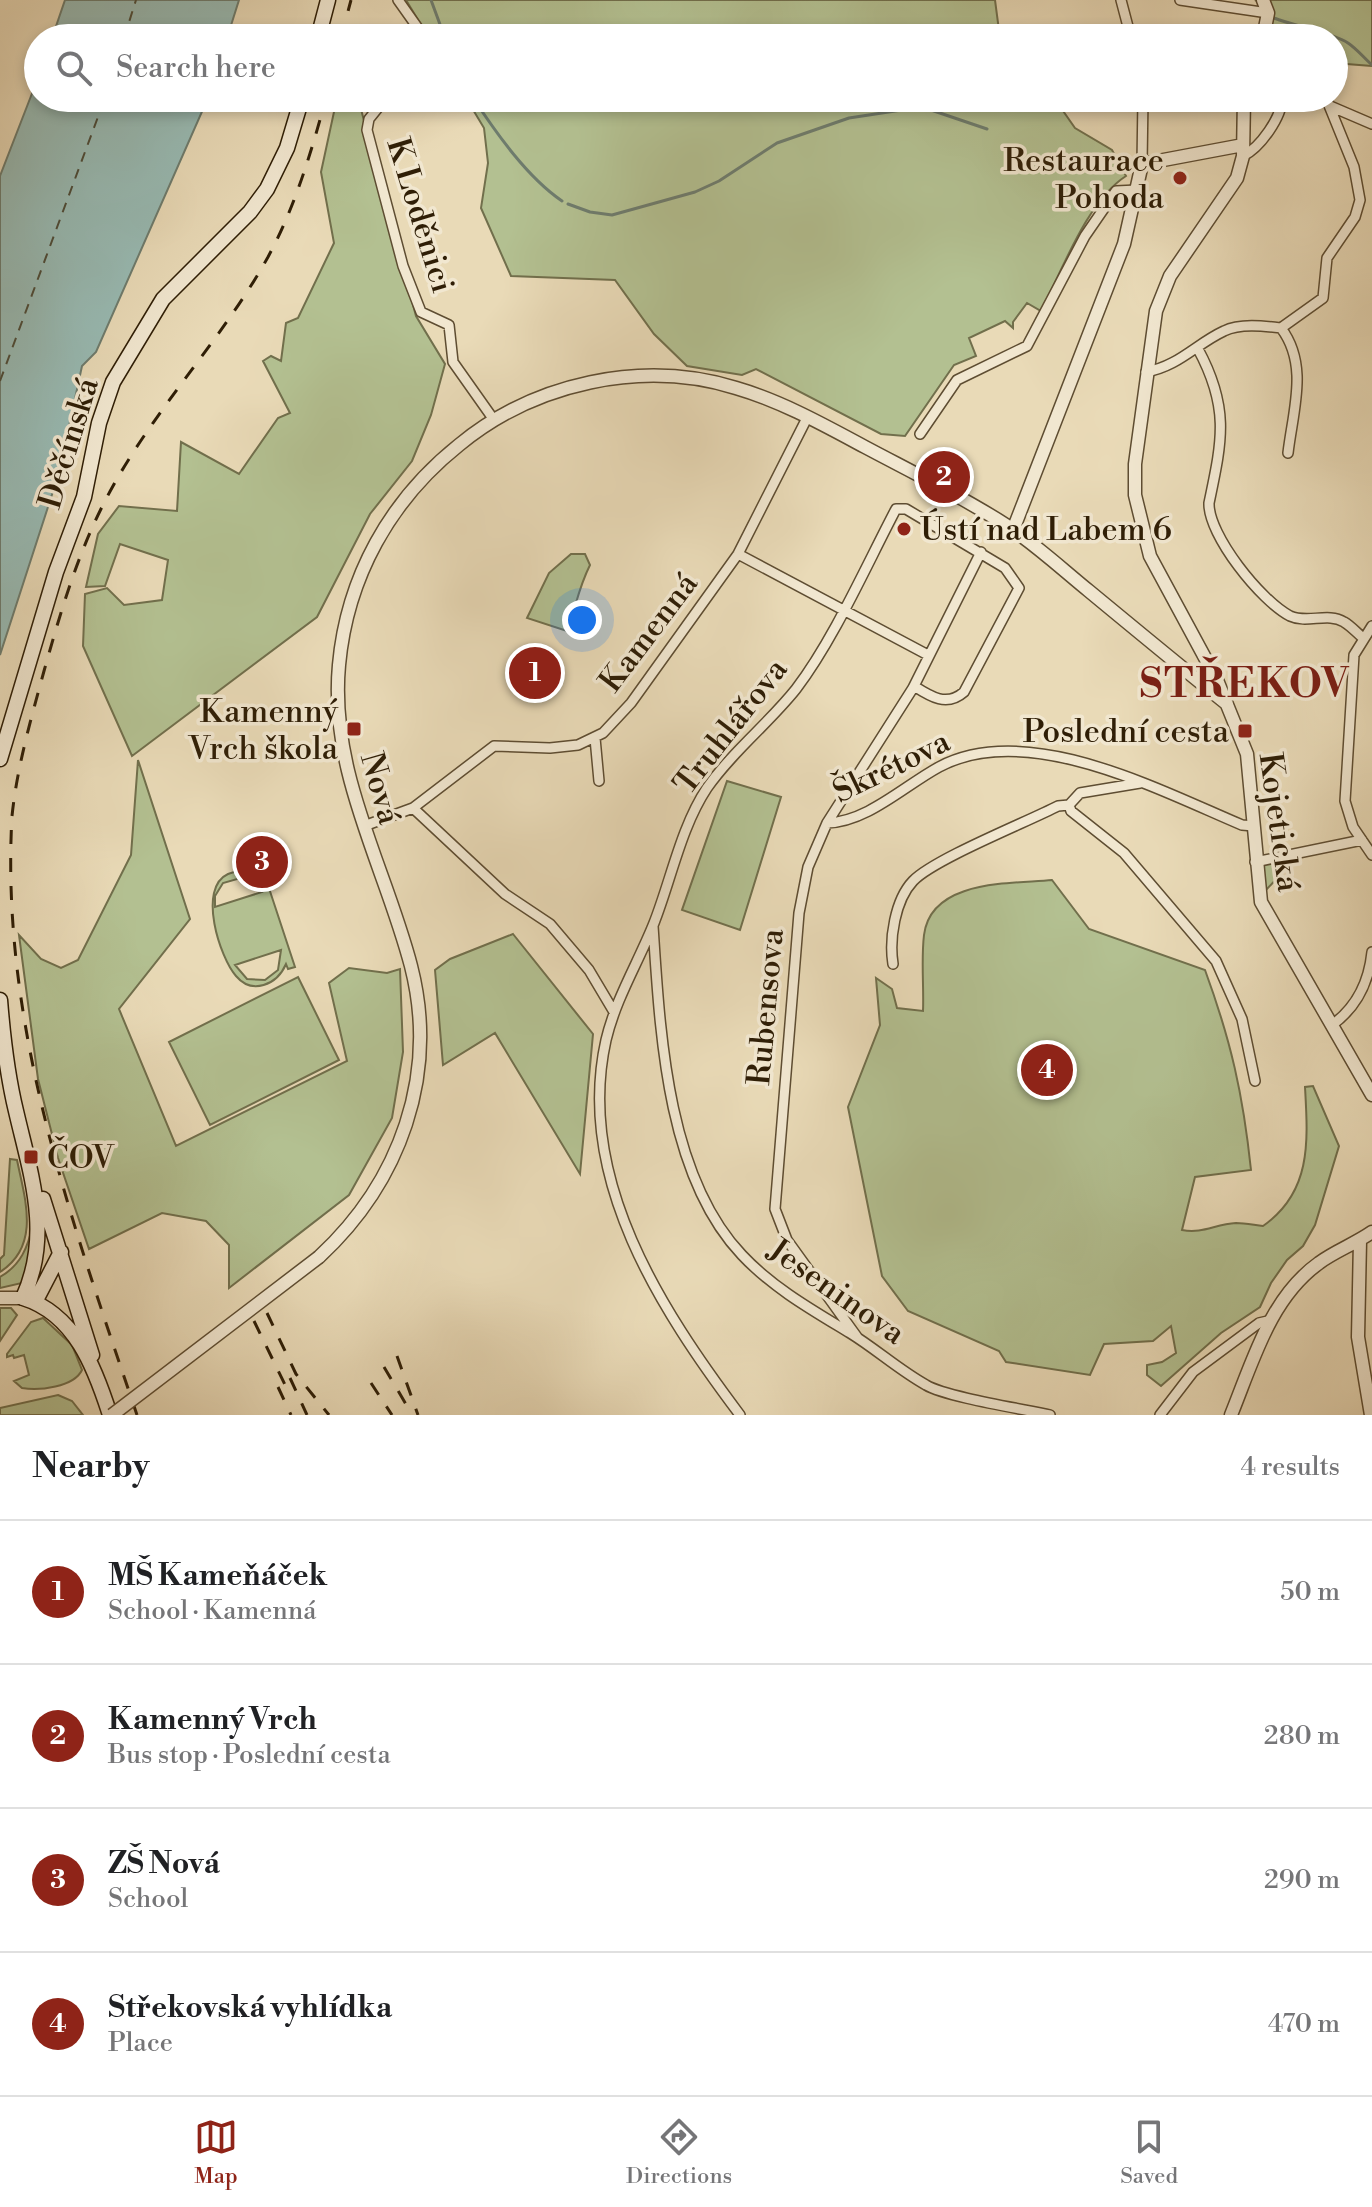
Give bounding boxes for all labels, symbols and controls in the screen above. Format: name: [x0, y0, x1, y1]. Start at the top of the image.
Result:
search box: [24, 24, 1348, 112]
icon: search: [52, 46, 96, 90]
text: Search here: [116, 49, 276, 87]
street label: K Loděnici: [378, 133, 463, 298]
place label: Restaurace Pohoda: [1003, 141, 1165, 218]
marker: Restaurace Pohoda: [1171, 169, 1189, 187]
street label: Děčínská: [30, 372, 108, 514]
pin: 2: [918, 447, 970, 507]
place label: Ústí nad Labem 6: [920, 508, 1172, 550]
marker: Ústí nad Labem 6: [895, 520, 913, 538]
street label: Kamenná: [591, 564, 707, 700]
your location: [562, 600, 602, 640]
pin: 1: [509, 643, 561, 703]
street label: Truhlářova: [665, 650, 797, 803]
district label: STŘEKOV: [1139, 656, 1351, 710]
place label: Kamenný Vrch škola: [187, 692, 339, 769]
place label: Poslední cesta: [1023, 712, 1230, 752]
street label: Škrétova: [826, 719, 957, 812]
marker: Kamenný Vrch škola: [345, 720, 363, 738]
marker: Poslední cesta: [1236, 722, 1254, 740]
street label: Nová: [351, 748, 410, 830]
street label: Kojetická: [1249, 750, 1309, 895]
pin: 3: [236, 832, 288, 892]
street label: Rubensova: [739, 926, 793, 1087]
pin: 4: [1021, 1040, 1073, 1100]
place label: ČOV: [47, 1136, 116, 1178]
marker: ČOV: [22, 1148, 40, 1166]
street label: Jeseninova: [759, 1230, 913, 1354]
text: Nearby: [32, 1446, 150, 1488]
text: 4 results: [1241, 1451, 1340, 1483]
text: MŠ Kameňáček: [108, 1557, 327, 1595]
text: 1: [52, 1576, 64, 1608]
text: 50 m: [1280, 1576, 1340, 1608]
text: School · Kamenná: [108, 1595, 317, 1627]
text: Kamenný Vrch: [108, 1701, 317, 1739]
text: 2: [50, 1720, 66, 1752]
text: 280 m: [1264, 1720, 1340, 1752]
text: Bus stop · Poslední cesta: [108, 1739, 391, 1771]
text: ZŠ Nová: [108, 1845, 220, 1883]
text: 3: [50, 1864, 66, 1896]
text: 290 m: [1264, 1864, 1340, 1896]
text: School: [108, 1883, 188, 1915]
text: Střekovská vyhlídka: [108, 1989, 392, 2027]
text: 4: [49, 2008, 67, 2040]
text: 470 m: [1268, 2008, 1340, 2040]
text: Place: [108, 2027, 173, 2059]
tab: Map: [194, 2115, 238, 2190]
tab: Directions: [626, 2115, 732, 2190]
tab: Saved: [1120, 2115, 1178, 2190]

